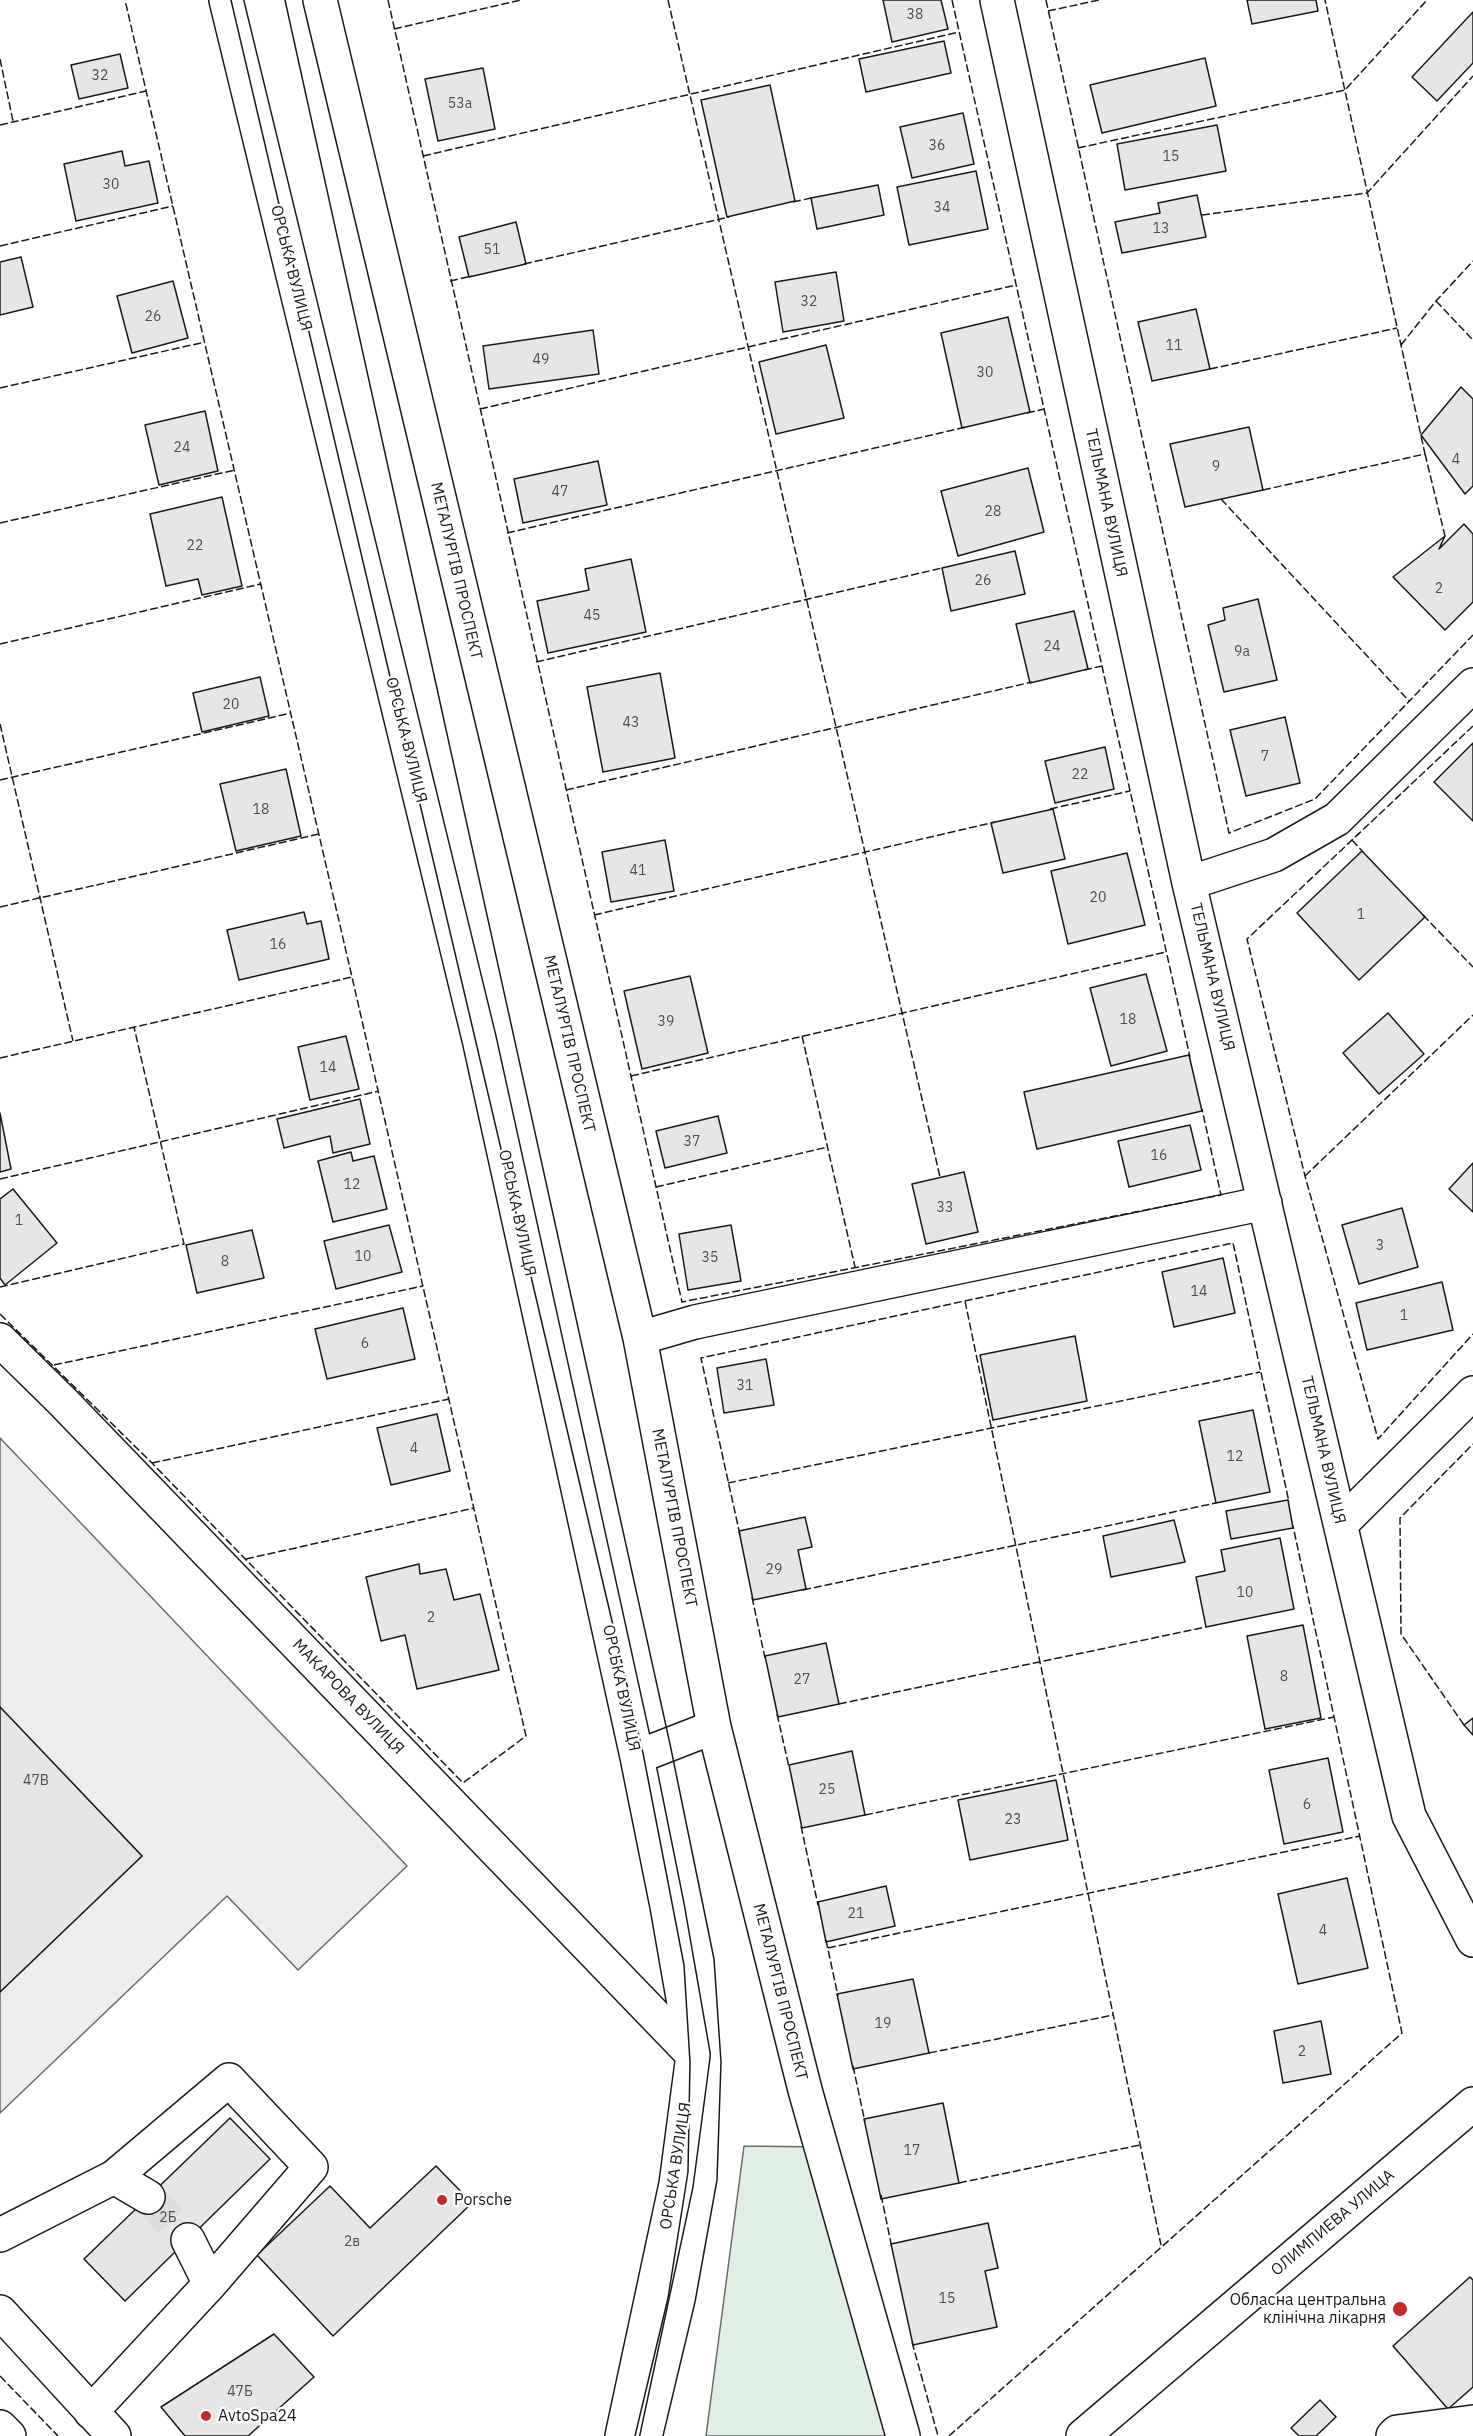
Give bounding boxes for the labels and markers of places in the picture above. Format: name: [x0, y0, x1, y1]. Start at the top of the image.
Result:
place label: Porsche: [454, 2190, 512, 2210]
marker: Porsche: [435, 2193, 449, 2207]
place label: Обласна центральна клінічна лікарня: [1230, 2290, 1386, 2328]
marker: Обласна центральна клінічна лікарня: [1391, 2300, 1409, 2318]
place label: AvtoSpa24: [218, 2406, 297, 2426]
marker: AvtoSpa24: [199, 2409, 213, 2423]

